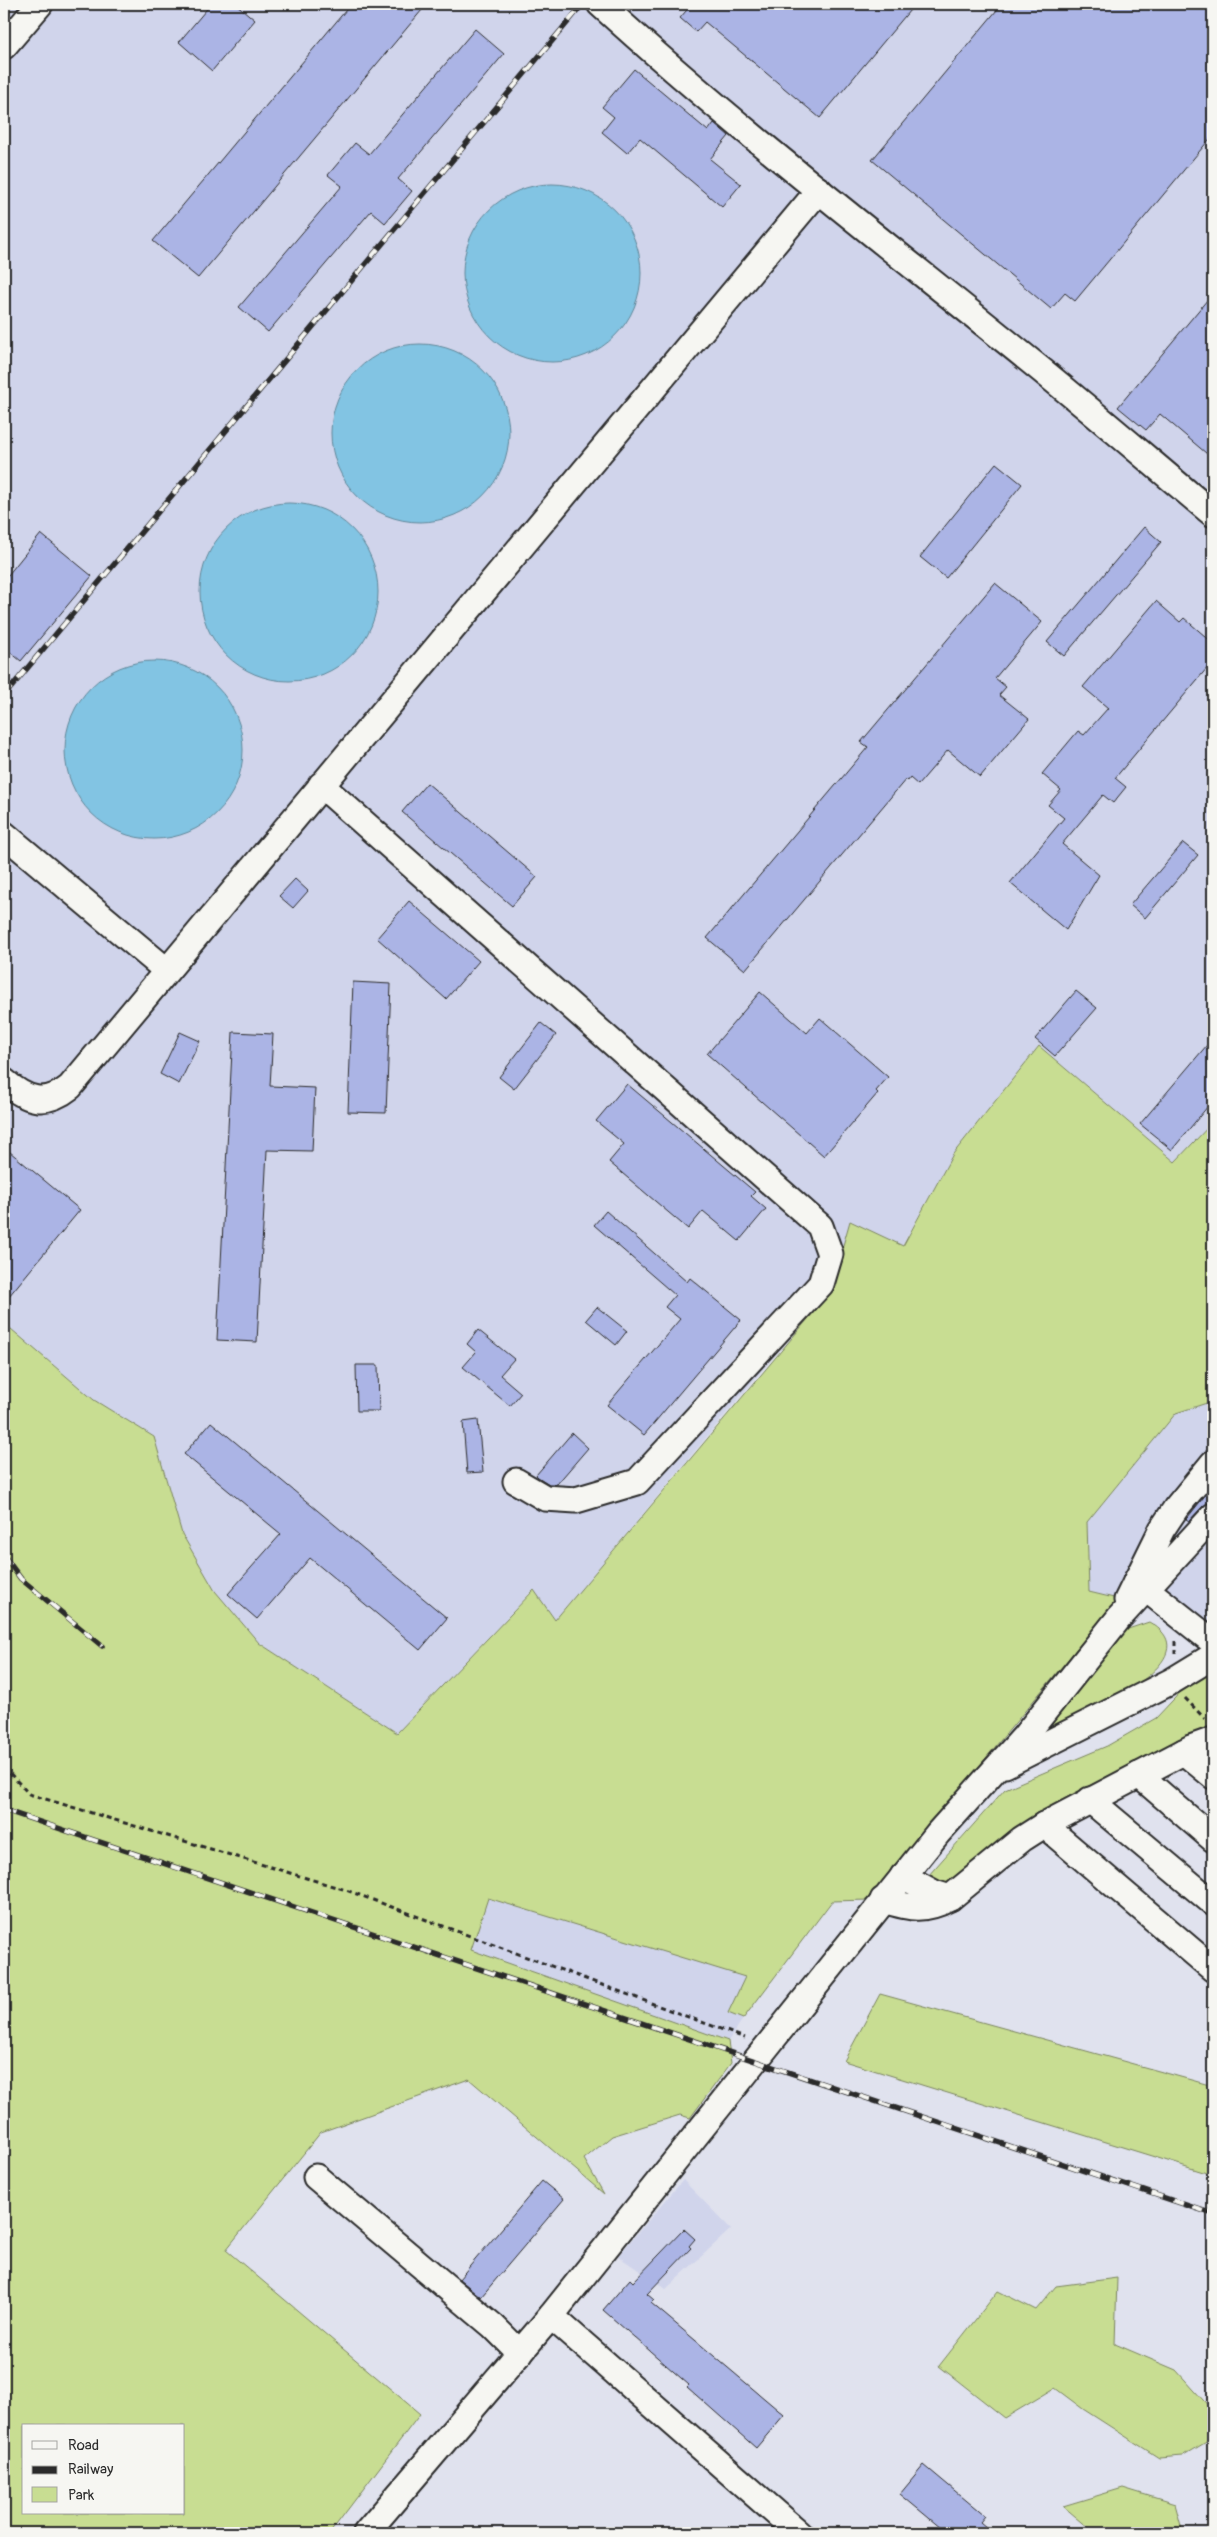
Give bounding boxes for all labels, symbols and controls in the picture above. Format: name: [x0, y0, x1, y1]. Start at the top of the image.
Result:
legend: [22, 2424, 185, 2514]
text: Road: [68, 2436, 99, 2455]
text: Railway: [68, 2460, 114, 2479]
text: Park: [68, 2486, 95, 2505]

